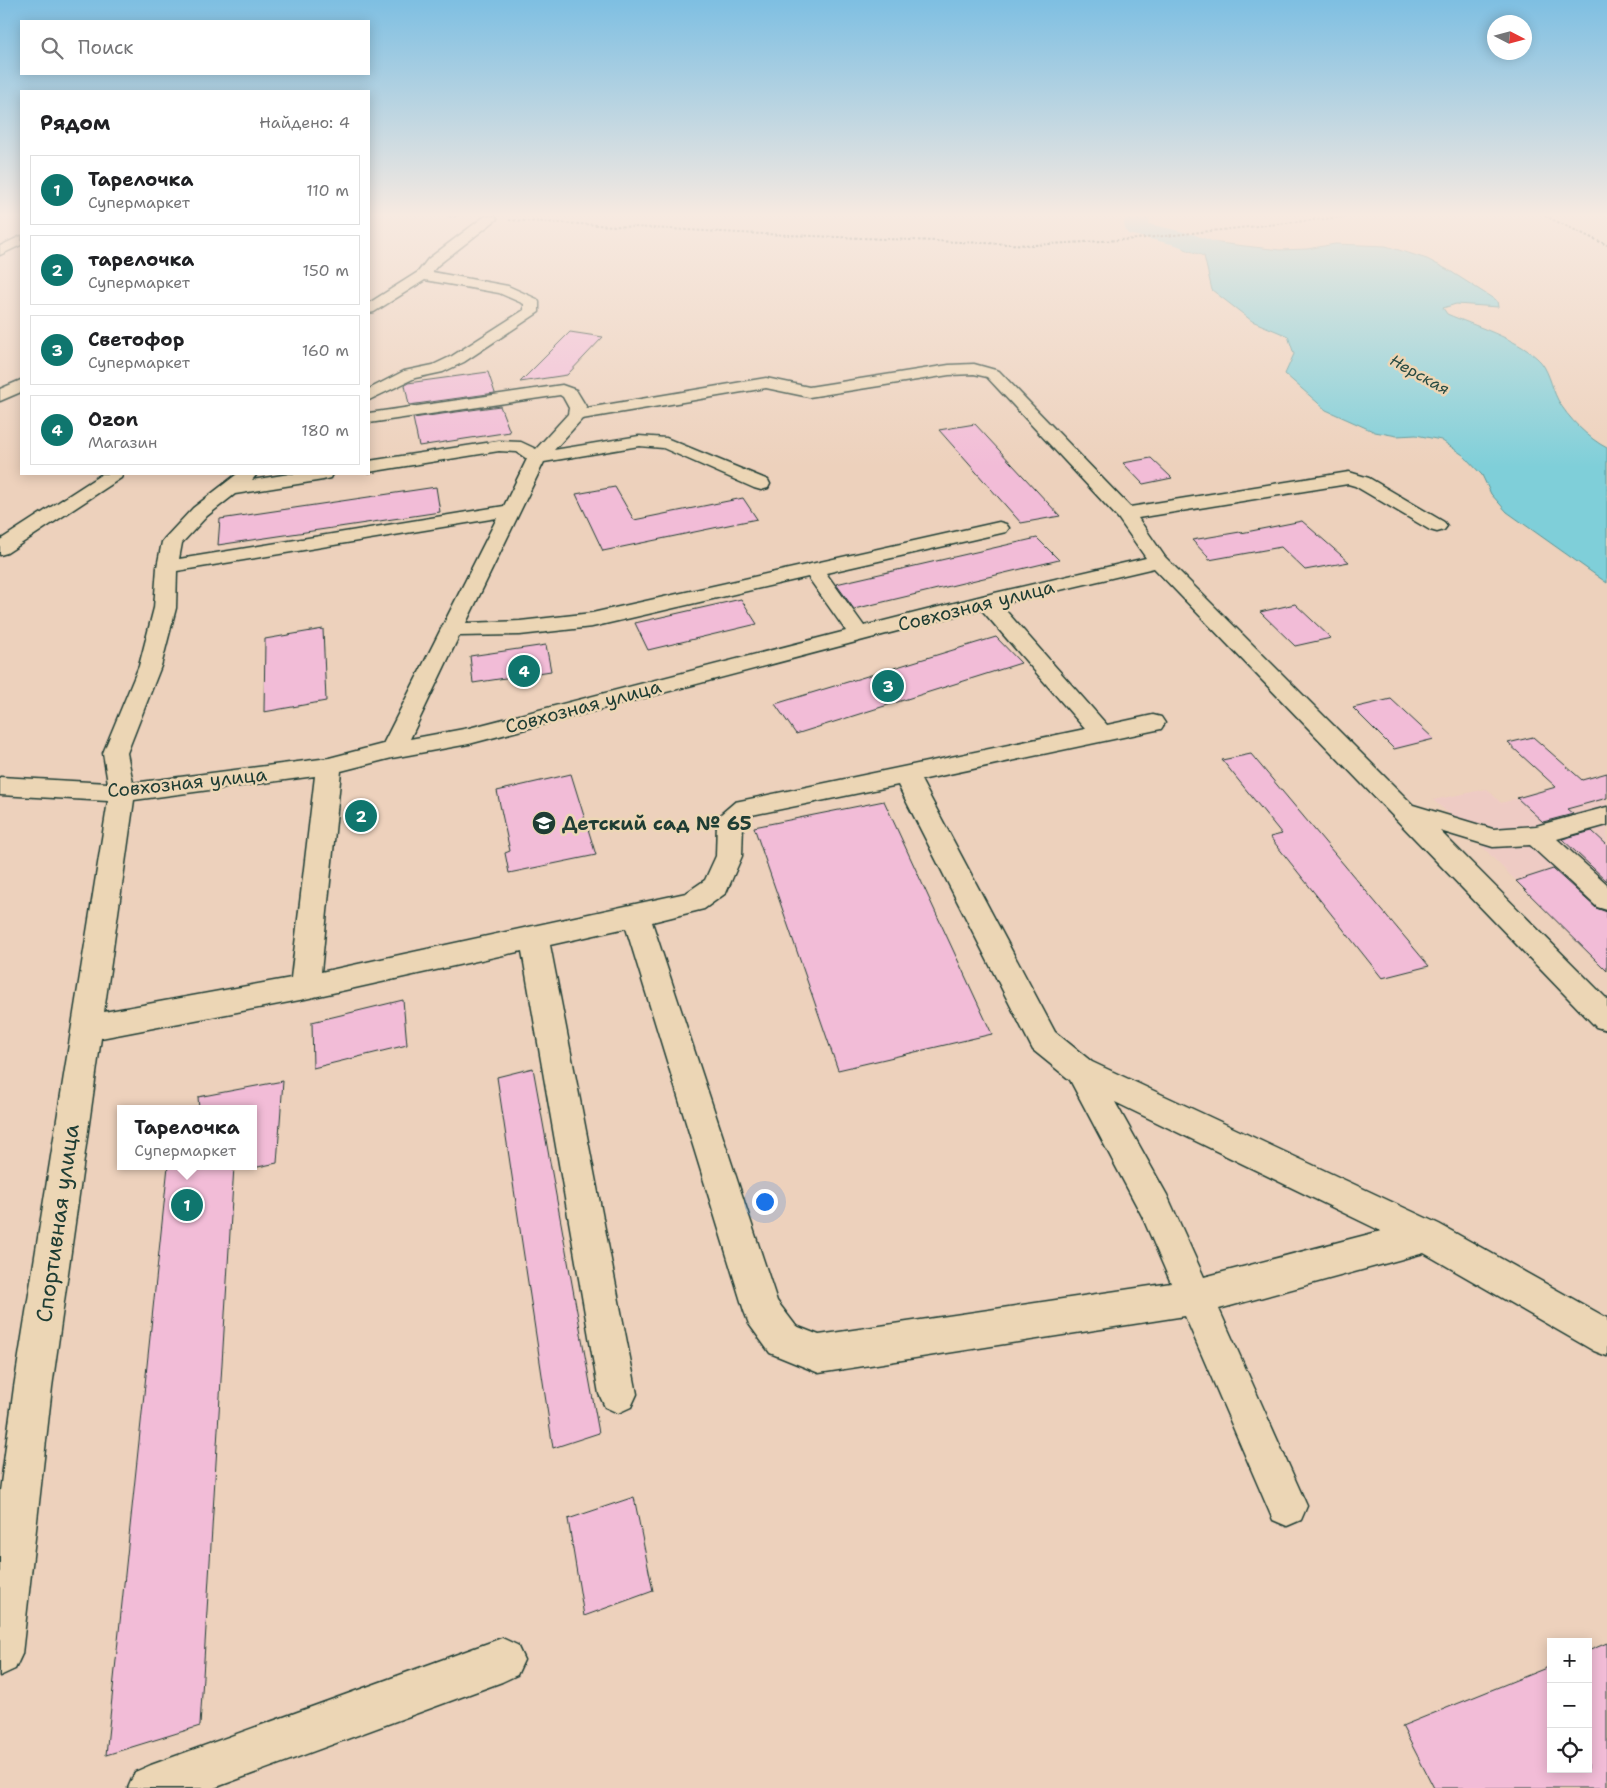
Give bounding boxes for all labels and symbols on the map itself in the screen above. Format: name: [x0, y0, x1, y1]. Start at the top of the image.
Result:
north arrow: [1487, 15, 1532, 60]
water label: Нерская: [1386, 350, 1453, 399]
street label: Совхозная улица: [895, 574, 1057, 637]
pin: 4: [508, 652, 540, 690]
pin: 3: [872, 667, 904, 705]
street label: Совхозная улица: [502, 674, 664, 739]
street label: Совхозная улица: [106, 762, 268, 803]
pin: 2: [345, 797, 377, 835]
school or university icon: Детский сад № 65: [531, 810, 557, 836]
place label: Детский сад № 65: [562, 811, 752, 836]
street label: Спортивная улица: [29, 1122, 86, 1324]
pin: 1: [171, 1186, 203, 1224]
your location: [752, 1189, 778, 1215]

